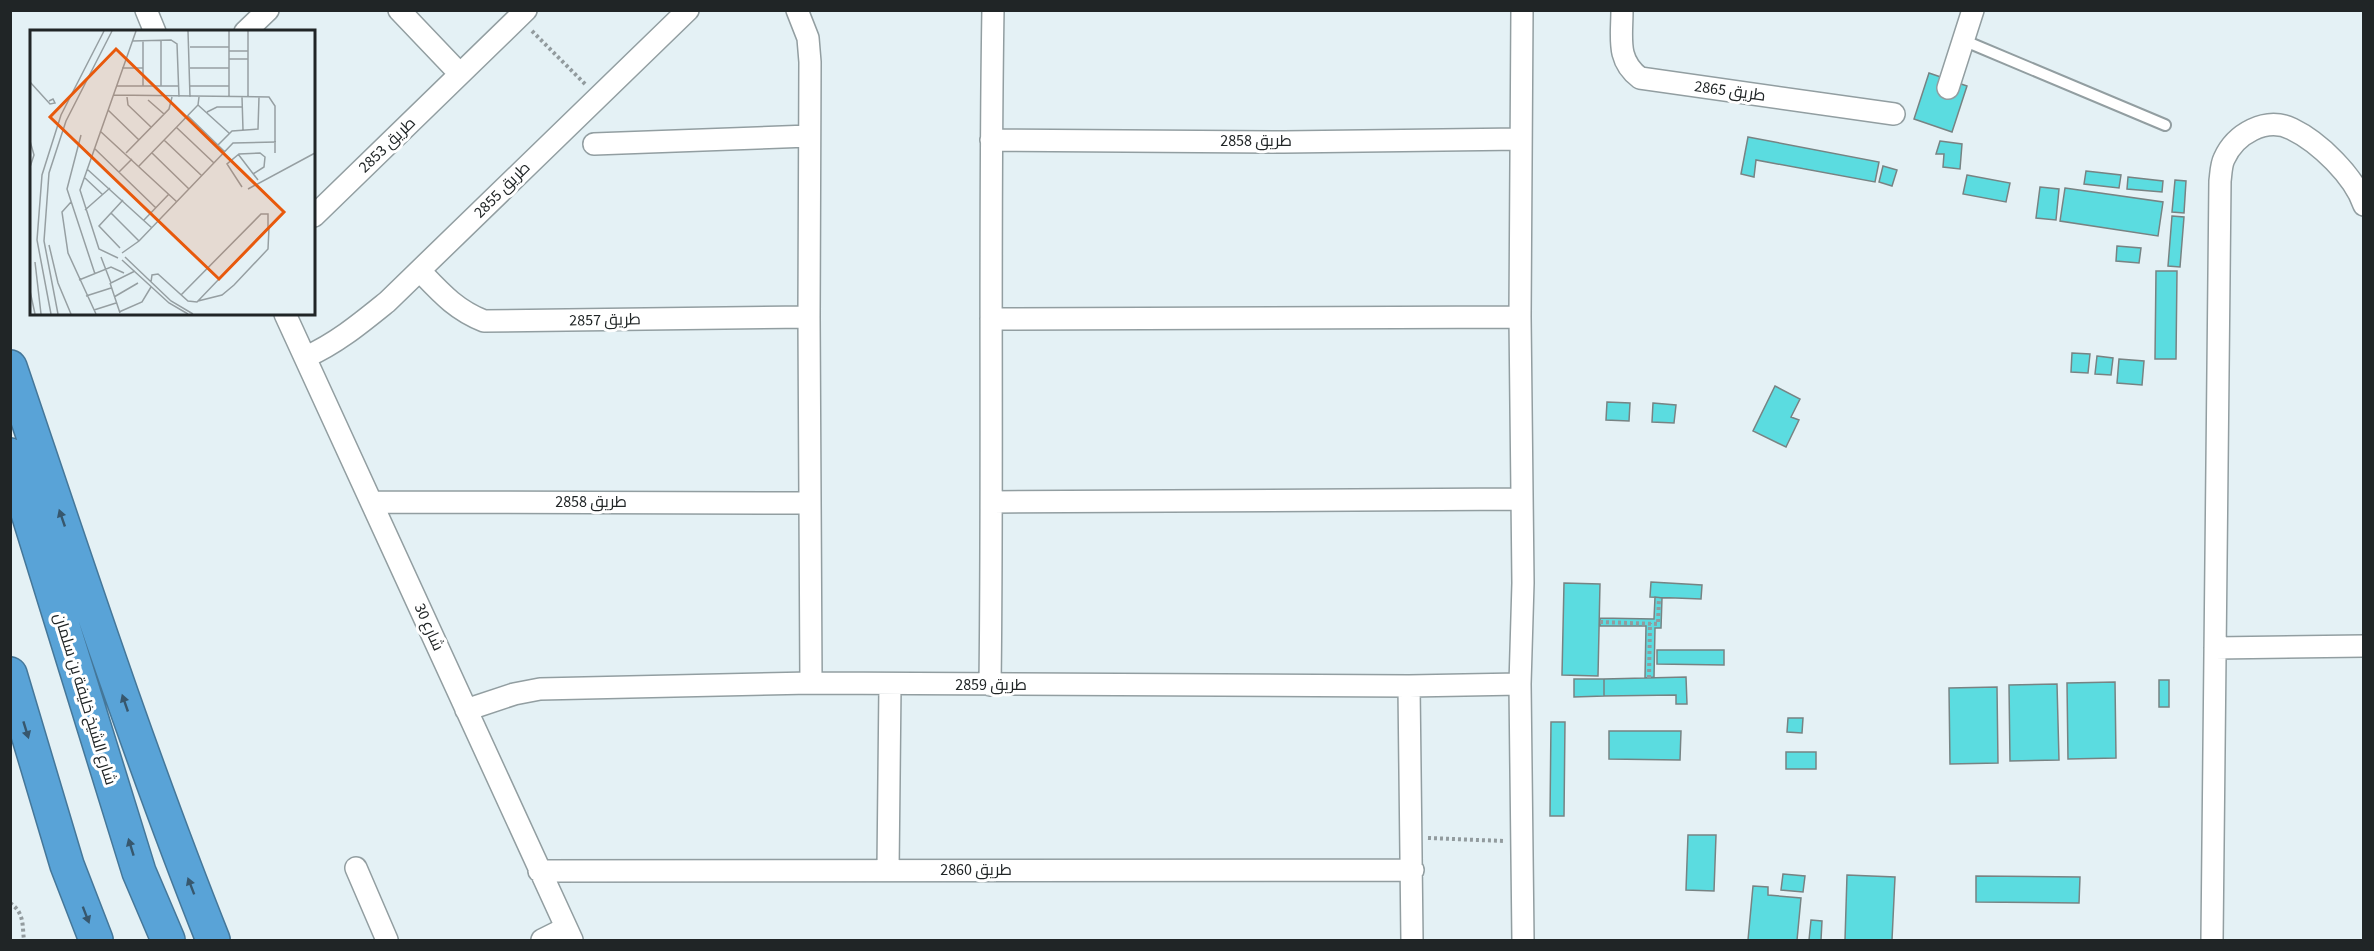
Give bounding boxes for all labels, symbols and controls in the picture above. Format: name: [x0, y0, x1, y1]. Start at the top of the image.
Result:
inset map: [30, 30, 315, 315]
street label: طريق 2865: [1693, 75, 1767, 107]
street label: طريق 2853: [354, 112, 420, 178]
street label: طريق 2858: [1220, 130, 1292, 152]
street label: طريق 2855: [469, 157, 535, 223]
street label: طريق 2857: [569, 308, 641, 332]
street label: طريق 2858: [555, 491, 627, 513]
one-way arrow: [56, 509, 66, 527]
street label: شارع 30: [409, 600, 449, 654]
street label: شارع الشيخ خليفة بن سلمان: [48, 610, 122, 788]
street label: طريق 2859: [955, 674, 1027, 696]
one-way arrow: [120, 693, 130, 711]
one-way arrow: [22, 721, 31, 739]
one-way arrow: [126, 838, 135, 856]
street label: طريق 2860: [940, 859, 1012, 881]
one-way arrow: [186, 877, 195, 895]
one-way arrow: [82, 907, 92, 925]

